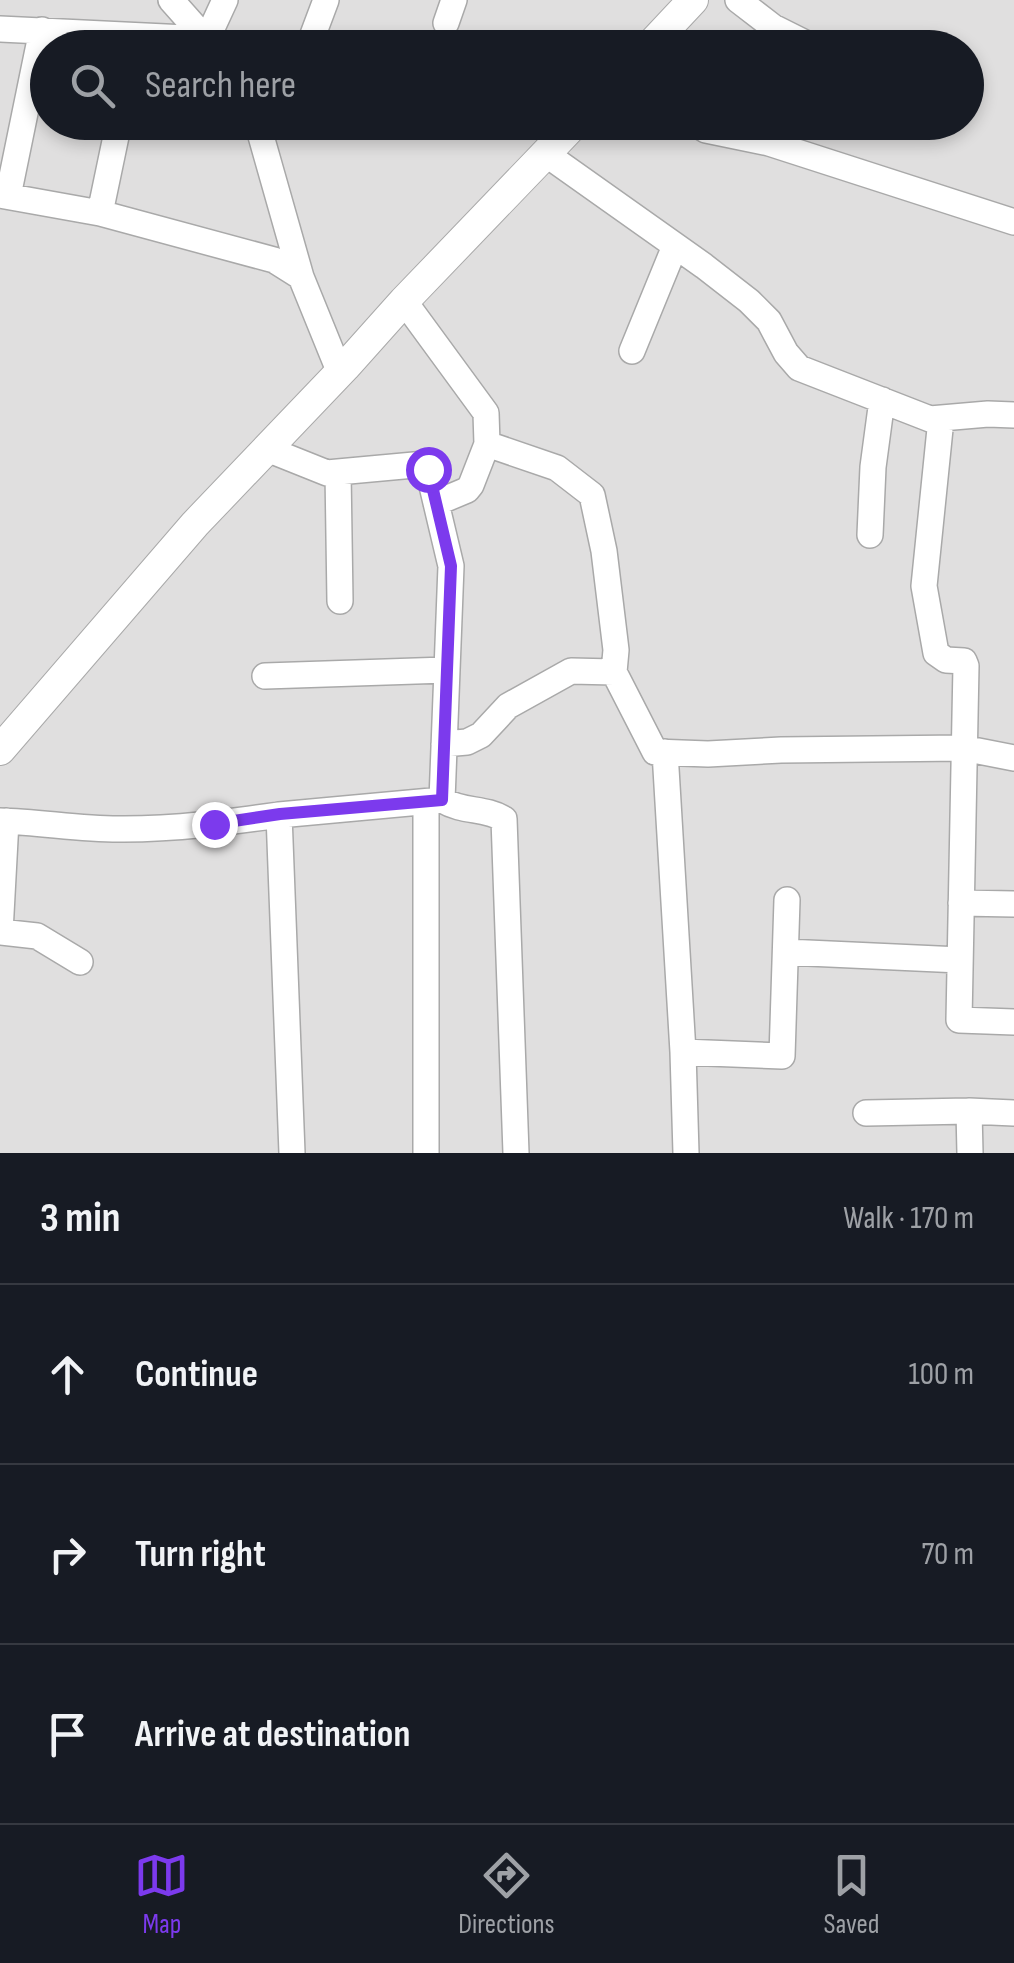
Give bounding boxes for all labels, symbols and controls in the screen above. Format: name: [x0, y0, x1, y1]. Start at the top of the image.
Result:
search box: [30, 30, 984, 140]
icon: search: [65, 58, 120, 113]
text: Search here: [145, 63, 296, 108]
route start: [406, 447, 452, 493]
route end: [192, 802, 238, 848]
text: 3 min: [40, 1193, 120, 1244]
text: Walk · 170 m: [843, 1199, 974, 1238]
icon: ahead: [40, 1347, 95, 1402]
text: Continue: [135, 1352, 258, 1397]
text: 100 m: [909, 1355, 974, 1394]
icon: right: [40, 1527, 95, 1582]
text: Turn right: [135, 1532, 266, 1577]
text: 70 m: [921, 1535, 974, 1574]
icon: arrive: [40, 1707, 95, 1762]
text: Arrive at destination: [135, 1712, 410, 1757]
tab: Map: [134, 1848, 189, 1941]
tab: Directions: [458, 1848, 555, 1941]
tab: Saved: [823, 1848, 880, 1941]

